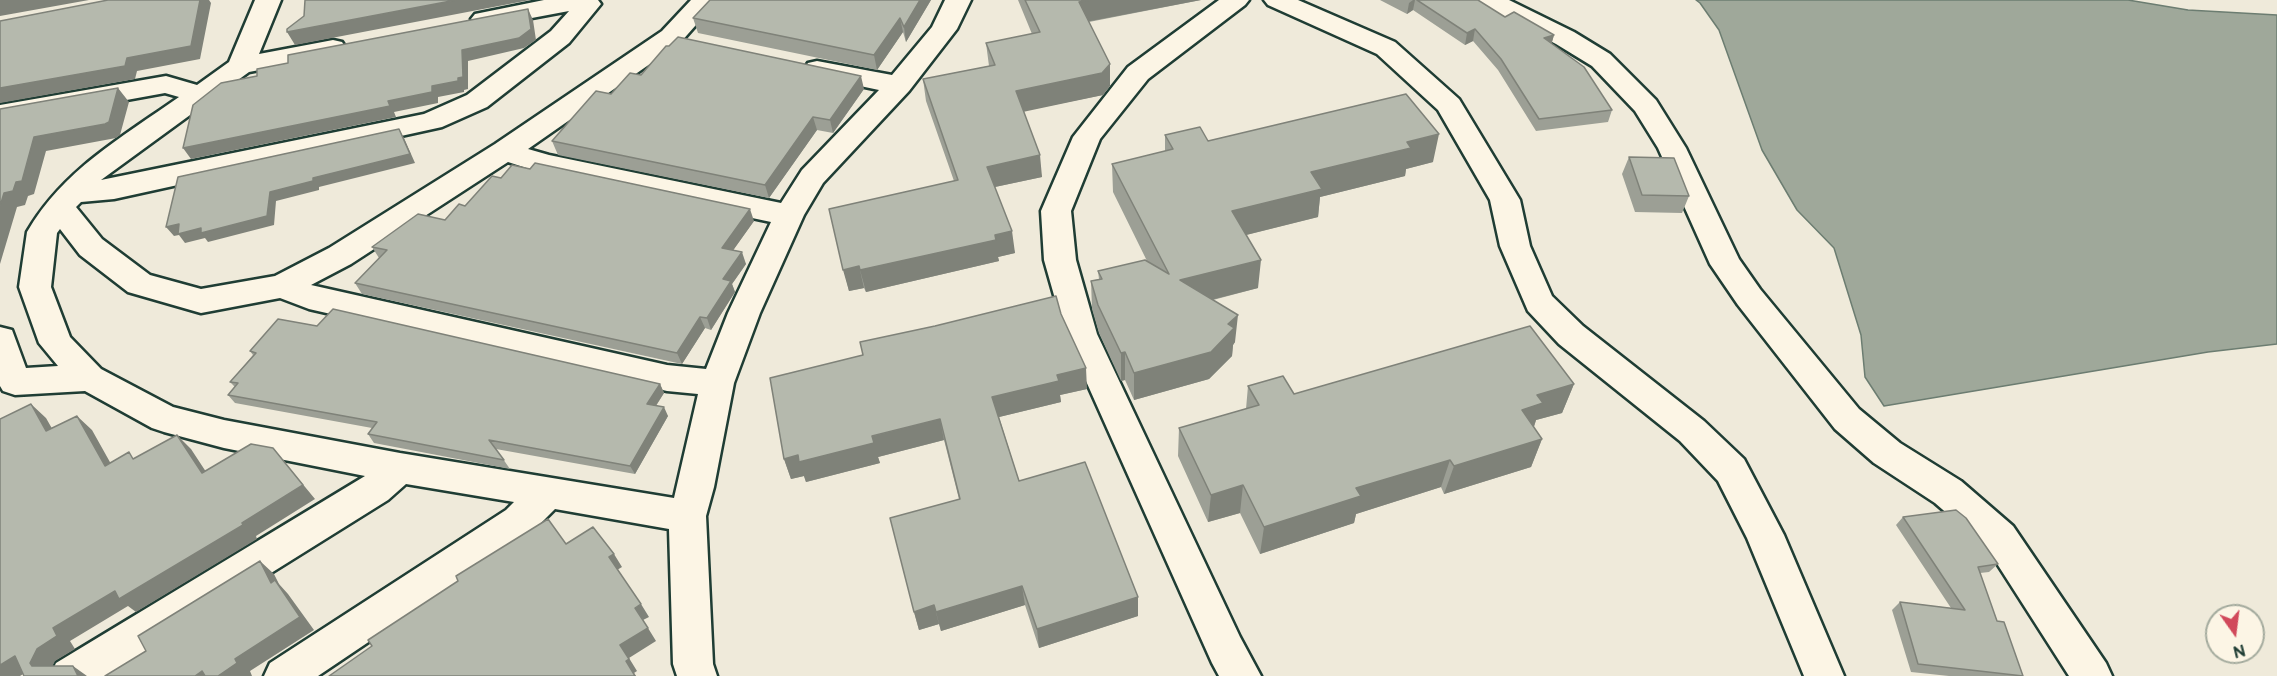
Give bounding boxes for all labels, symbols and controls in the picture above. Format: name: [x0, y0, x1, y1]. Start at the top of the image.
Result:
north arrow: [2205, 604, 2265, 664]
text: N: [2231, 639, 2247, 661]

